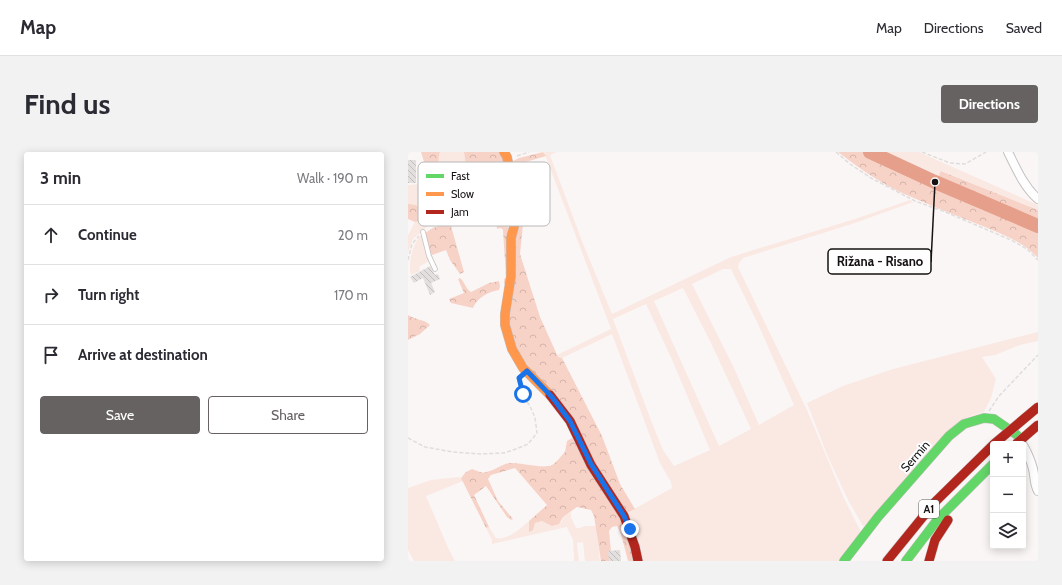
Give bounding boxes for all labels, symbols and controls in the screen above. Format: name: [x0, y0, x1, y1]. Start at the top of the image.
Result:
text: Map: [20, 16, 56, 39]
text: Map: [876, 19, 902, 37]
text: Directions: [924, 19, 984, 37]
text: Saved: [1006, 19, 1042, 37]
button: Directions: [941, 85, 1038, 123]
text: Find us: [24, 87, 110, 121]
legend: [418, 162, 550, 226]
text: 3 min: [40, 168, 81, 188]
text: Fast: [451, 169, 470, 183]
text: Walk · 190 m: [297, 170, 368, 186]
text: Slow: [451, 187, 474, 201]
text: Jam: [450, 205, 469, 219]
icon: ahead: [40, 224, 62, 246]
text: Continue: [78, 226, 137, 244]
text: 20 m: [338, 227, 368, 243]
callout: Rižana - Risano: [828, 249, 931, 274]
text: Rižana - Risano: [837, 253, 924, 269]
icon: right: [40, 284, 62, 306]
text: Turn right: [78, 286, 139, 304]
text: 170 m: [334, 287, 368, 303]
icon: arrive: [40, 344, 62, 366]
text: Arrive at destination: [78, 346, 208, 364]
route start: [514, 385, 532, 403]
button: Save: [40, 396, 200, 434]
button: Share: [208, 396, 368, 434]
street label: Sermin: [897, 437, 933, 475]
map controls: [990, 441, 1026, 549]
button: +: [990, 441, 1026, 477]
button: −: [990, 477, 1026, 513]
road number: A1: [919, 500, 939, 518]
button: layers: [990, 513, 1026, 549]
route end: [621, 520, 639, 538]

